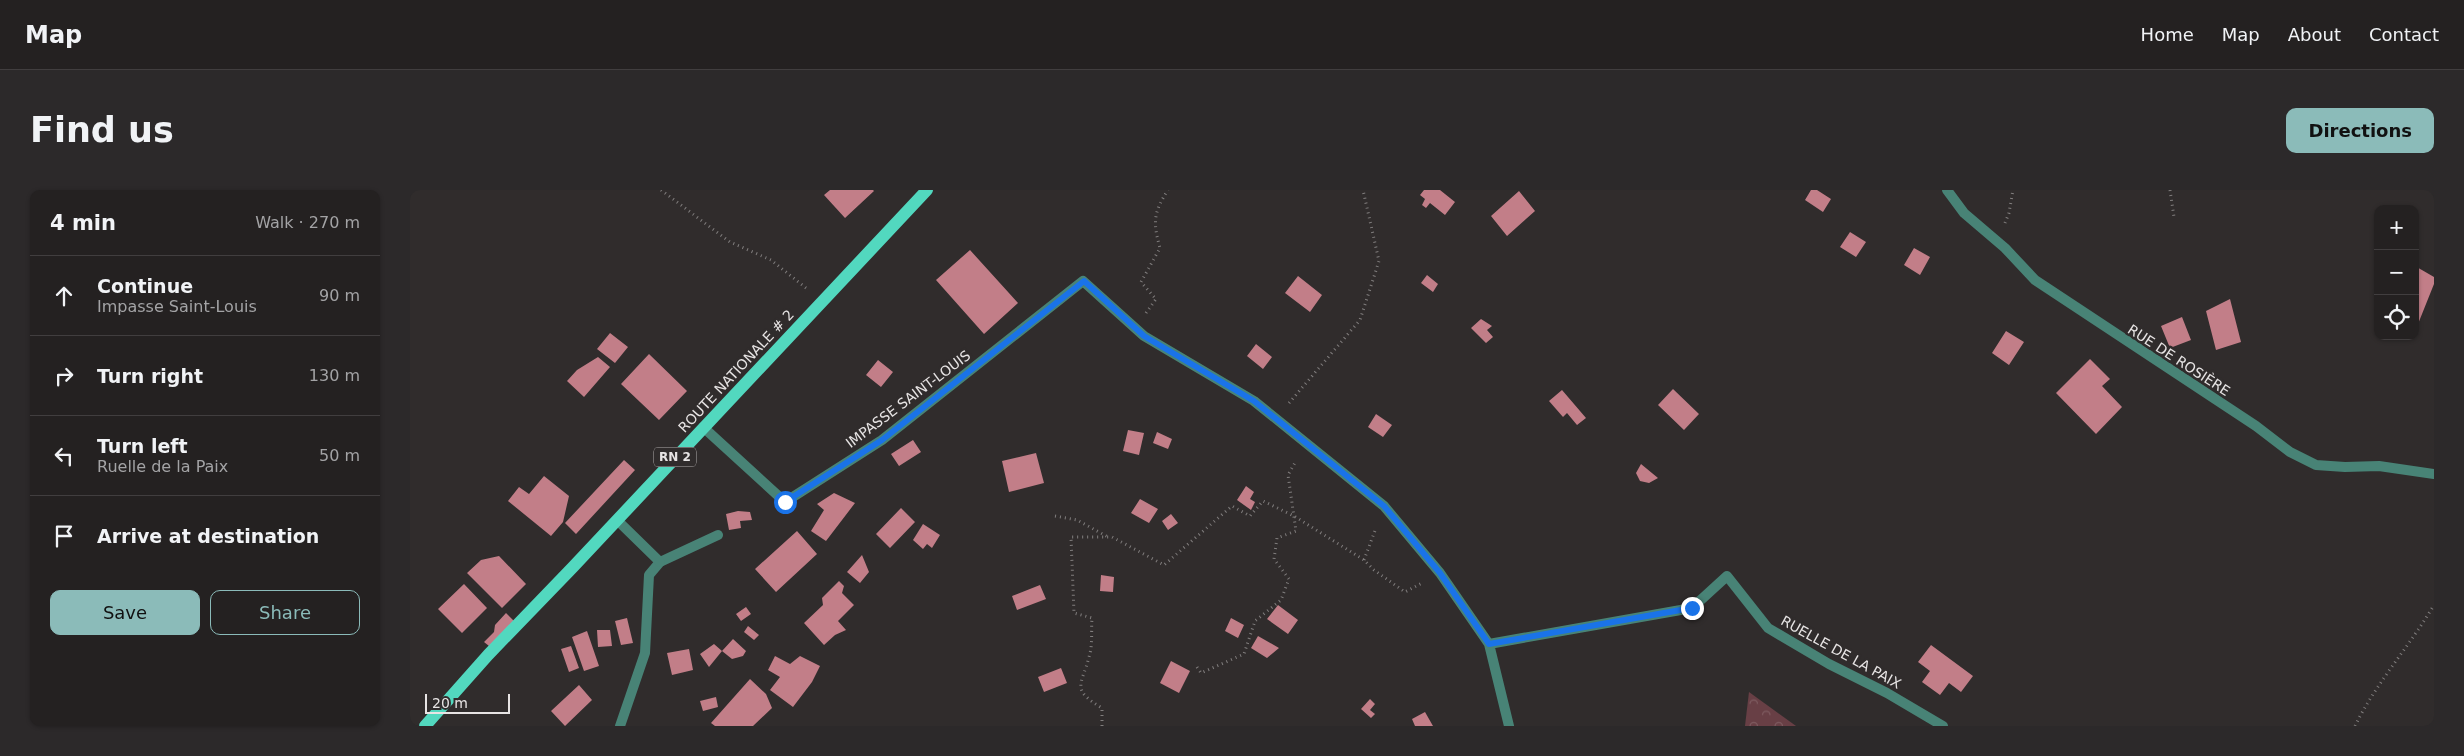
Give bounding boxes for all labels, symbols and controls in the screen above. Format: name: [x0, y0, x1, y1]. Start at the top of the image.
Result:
text: Map: [25, 21, 82, 49]
text: Home: [2141, 24, 2194, 45]
text: Map: [2222, 24, 2260, 45]
text: About: [2288, 24, 2341, 45]
text: Contact: [2369, 24, 2439, 45]
button: Directions: [2286, 108, 2434, 153]
text: Find us: [30, 110, 174, 150]
map controls: [2374, 205, 2419, 340]
button: +: [2374, 205, 2419, 250]
text: 4 min: [50, 211, 116, 235]
text: Walk · 270 m: [255, 213, 360, 232]
button: −: [2374, 250, 2419, 295]
text: Continue: [97, 275, 193, 297]
icon: ahead: [50, 282, 78, 310]
text: 90 m: [319, 286, 360, 305]
button: locate: [2374, 295, 2419, 340]
text: Impasse Saint-Louis: [97, 297, 257, 316]
street label: ROUTE NATIONALE # 2: [675, 306, 797, 436]
street label: RUE DE ROSIÈRE: [2125, 321, 2233, 399]
street label: IMPASSE SAINT-LOUIS: [843, 347, 973, 451]
icon: right: [50, 362, 78, 390]
text: Turn right: [97, 365, 203, 387]
text: 130 m: [309, 366, 360, 385]
text: Turn left: [97, 435, 188, 457]
icon: left: [50, 442, 78, 470]
text: 50 m: [319, 446, 360, 465]
road number: RN 2: [654, 448, 696, 466]
text: Ruelle de la Paix: [97, 457, 228, 476]
route start: [774, 491, 797, 514]
icon: arrive: [50, 522, 78, 550]
text: Arrive at destination: [97, 525, 319, 547]
button: Save: [50, 590, 200, 635]
button: Share: [210, 590, 360, 635]
route end: [1681, 597, 1704, 620]
street label: RUELLE DE LA PAIX: [1778, 612, 1904, 692]
scale bar: [425, 691, 510, 714]
text: 20 m: [432, 695, 468, 711]

